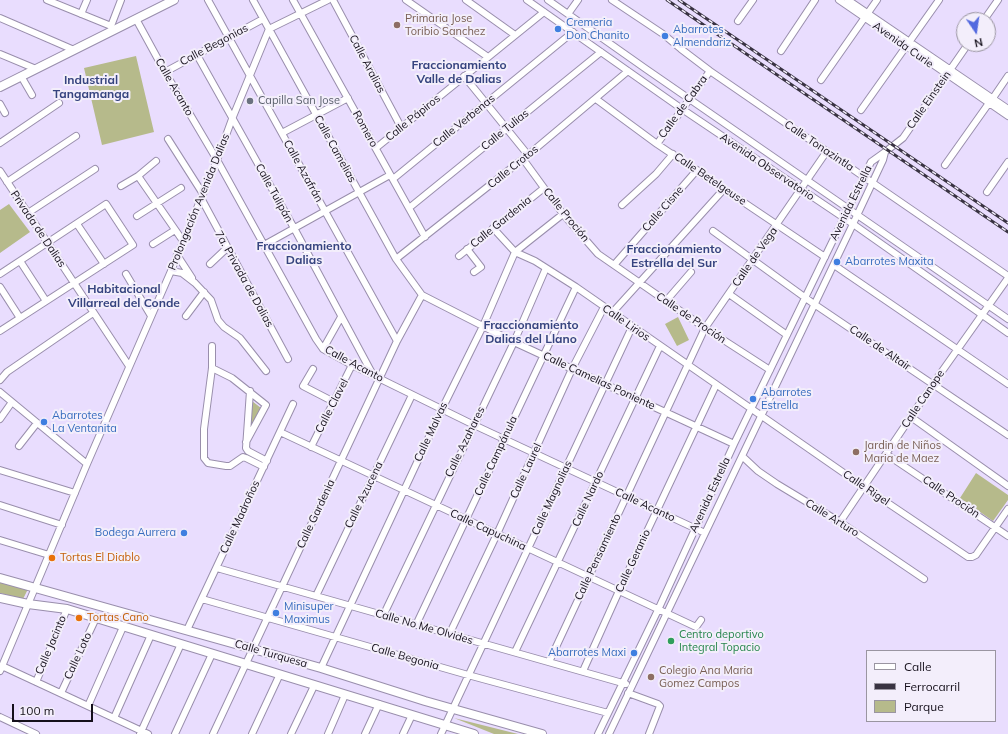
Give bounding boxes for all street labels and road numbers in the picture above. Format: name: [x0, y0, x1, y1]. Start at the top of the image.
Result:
street label: Avenida Curie: [870, 19, 936, 71]
street label: Calle Begonias: [178, 21, 250, 69]
street label: Calle Aralias: [346, 33, 388, 95]
street label: Calle Acanto: [152, 56, 196, 118]
street label: Calle Einstein: [904, 68, 954, 132]
street label: Calle de Cabra: [656, 73, 710, 141]
street label: Calle Pápiros: [383, 92, 443, 144]
street label: Calle Verbenas: [430, 92, 498, 150]
street label: Calle Tulias: [478, 107, 532, 153]
street label: Romero: [350, 108, 380, 150]
street label: Calle Camelias: [311, 113, 359, 185]
street label: Calle Tonazintla: [782, 118, 856, 174]
street label: Avenida Observatorio: [717, 131, 817, 203]
street label: Prolongación Avenida Dalias: [165, 132, 233, 272]
street label: Calle Azafrán: [280, 138, 326, 204]
street label: Calle Crotos: [485, 143, 541, 191]
street label: Calle Betelgeuse: [671, 150, 749, 208]
street label: Calle Tulipán: [252, 161, 296, 225]
street label: Avenida Estrella: [827, 163, 875, 243]
street label: Calle Cisne: [640, 184, 686, 234]
street label: Calle Proción: [540, 185, 592, 245]
street label: Privada de Dalias: [7, 188, 69, 270]
street label: Calle Gardenia: [468, 193, 534, 251]
street label: Calle de Vega: [730, 225, 780, 289]
street label: 7a. Privada de Dalias: [212, 228, 276, 330]
street label: Calle de Proción: [654, 290, 728, 346]
street label: Calle Lirios: [600, 302, 652, 344]
street label: Calle de Altair: [847, 323, 913, 373]
street label: Calle Acanto: [322, 343, 386, 385]
street label: Calle Camelias Poniente: [541, 349, 657, 413]
street label: Calle Canope: [899, 367, 947, 431]
street label: Calle Clavel: [313, 377, 351, 435]
street label: Calle Malvas: [411, 400, 451, 464]
street label: Calle Azahares: [442, 405, 488, 479]
street label: Calle Campánula: [472, 414, 520, 498]
street label: Calle Laurel: [507, 441, 545, 501]
street label: Avenida Estrella: [687, 455, 733, 535]
street label: Calle Magnolias: [529, 459, 575, 537]
street label: Calle Azucena: [342, 460, 386, 530]
street label: Calle Rigel: [840, 468, 892, 508]
street label: Calle Nardo: [569, 469, 607, 529]
street label: Calle Proción: [920, 473, 982, 521]
street label: Calle Gardenia: [294, 477, 338, 551]
street label: Calle Madroños: [217, 478, 263, 556]
street label: Calle Acanto: [613, 485, 677, 525]
street label: Calle Arturo: [803, 496, 861, 540]
street label: Calle Capuchina: [448, 507, 528, 553]
street label: Calle Pensamiento: [572, 512, 624, 602]
street label: Calle Geranio: [613, 527, 653, 595]
street label: Calle No Me Olvides: [373, 607, 475, 647]
street label: Calle Jacinto: [33, 613, 69, 677]
street label: Calle Loto: [61, 630, 95, 682]
street label: Calle Turquesa: [233, 637, 309, 671]
street label: Calle Begonia: [369, 641, 441, 673]

